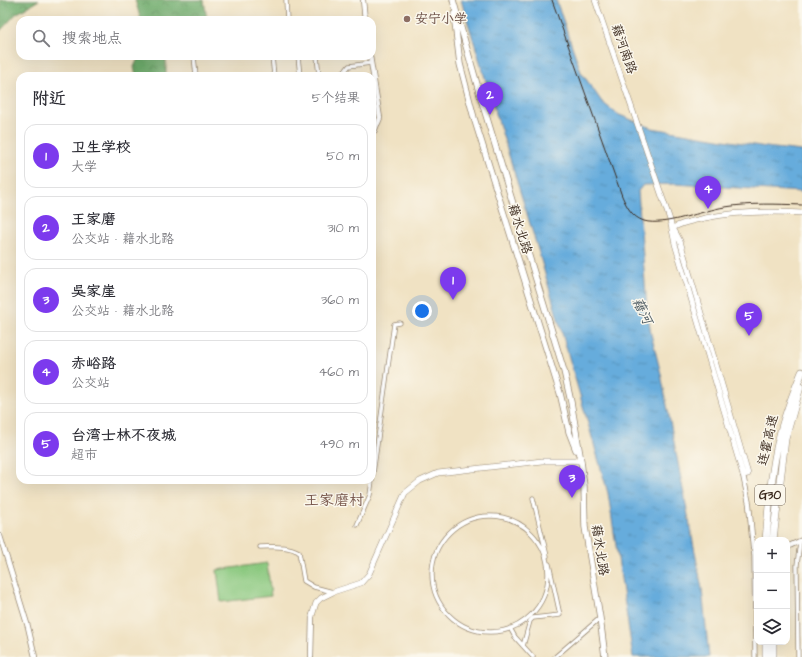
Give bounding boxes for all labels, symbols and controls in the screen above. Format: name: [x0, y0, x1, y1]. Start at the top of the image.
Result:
place label: 安宁小学: [415, 10, 467, 28]
marker: 安宁小学: [402, 14, 412, 24]
search box: [16, 16, 376, 60]
street label: 藉河南路: [607, 21, 641, 77]
icon: search: [30, 27, 52, 49]
text: 搜索地点: [62, 28, 122, 49]
pin: 2: [477, 82, 503, 115]
text: 附近: [32, 87, 66, 111]
text: 5个结果: [312, 89, 360, 107]
text: 卫生学校: [71, 137, 131, 158]
text: 1: [45, 147, 47, 165]
text: 50 m: [326, 147, 359, 165]
text: 大学: [71, 158, 97, 176]
pin: 4: [695, 176, 721, 209]
street label: 藉水北路: [504, 201, 536, 257]
text: 王家磨: [71, 209, 116, 230]
text: 2: [42, 219, 50, 237]
text: 310 m: [327, 219, 359, 237]
text: 公交站 · 藉水北路: [71, 230, 174, 248]
pin: 1: [440, 267, 466, 300]
text: 吴家崖: [71, 281, 116, 302]
text: 3: [43, 291, 49, 309]
text: 360 m: [321, 291, 359, 309]
water label: 藉河: [627, 294, 658, 330]
your location: [412, 301, 432, 321]
text: 公交站 · 藉水北路: [71, 302, 174, 320]
pin: 5: [736, 303, 762, 336]
text: 赤峪路: [71, 353, 116, 374]
text: 4: [42, 363, 50, 381]
text: 460 m: [318, 363, 359, 381]
text: 公交站: [71, 374, 110, 392]
street label: 连霍高速: [753, 413, 783, 467]
text: 台湾士林不夜城: [71, 425, 176, 446]
text: 5: [41, 435, 51, 453]
text: 490 m: [319, 435, 359, 453]
text: 超市: [71, 446, 97, 464]
pin: 3: [559, 465, 585, 498]
road number: G30: [755, 485, 785, 505]
district label: 王家磨村: [304, 490, 364, 511]
street label: 藉水北路: [587, 523, 613, 577]
map controls: [754, 537, 790, 645]
button: +: [754, 537, 790, 573]
button: −: [754, 573, 790, 609]
button: layers: [754, 609, 790, 645]

